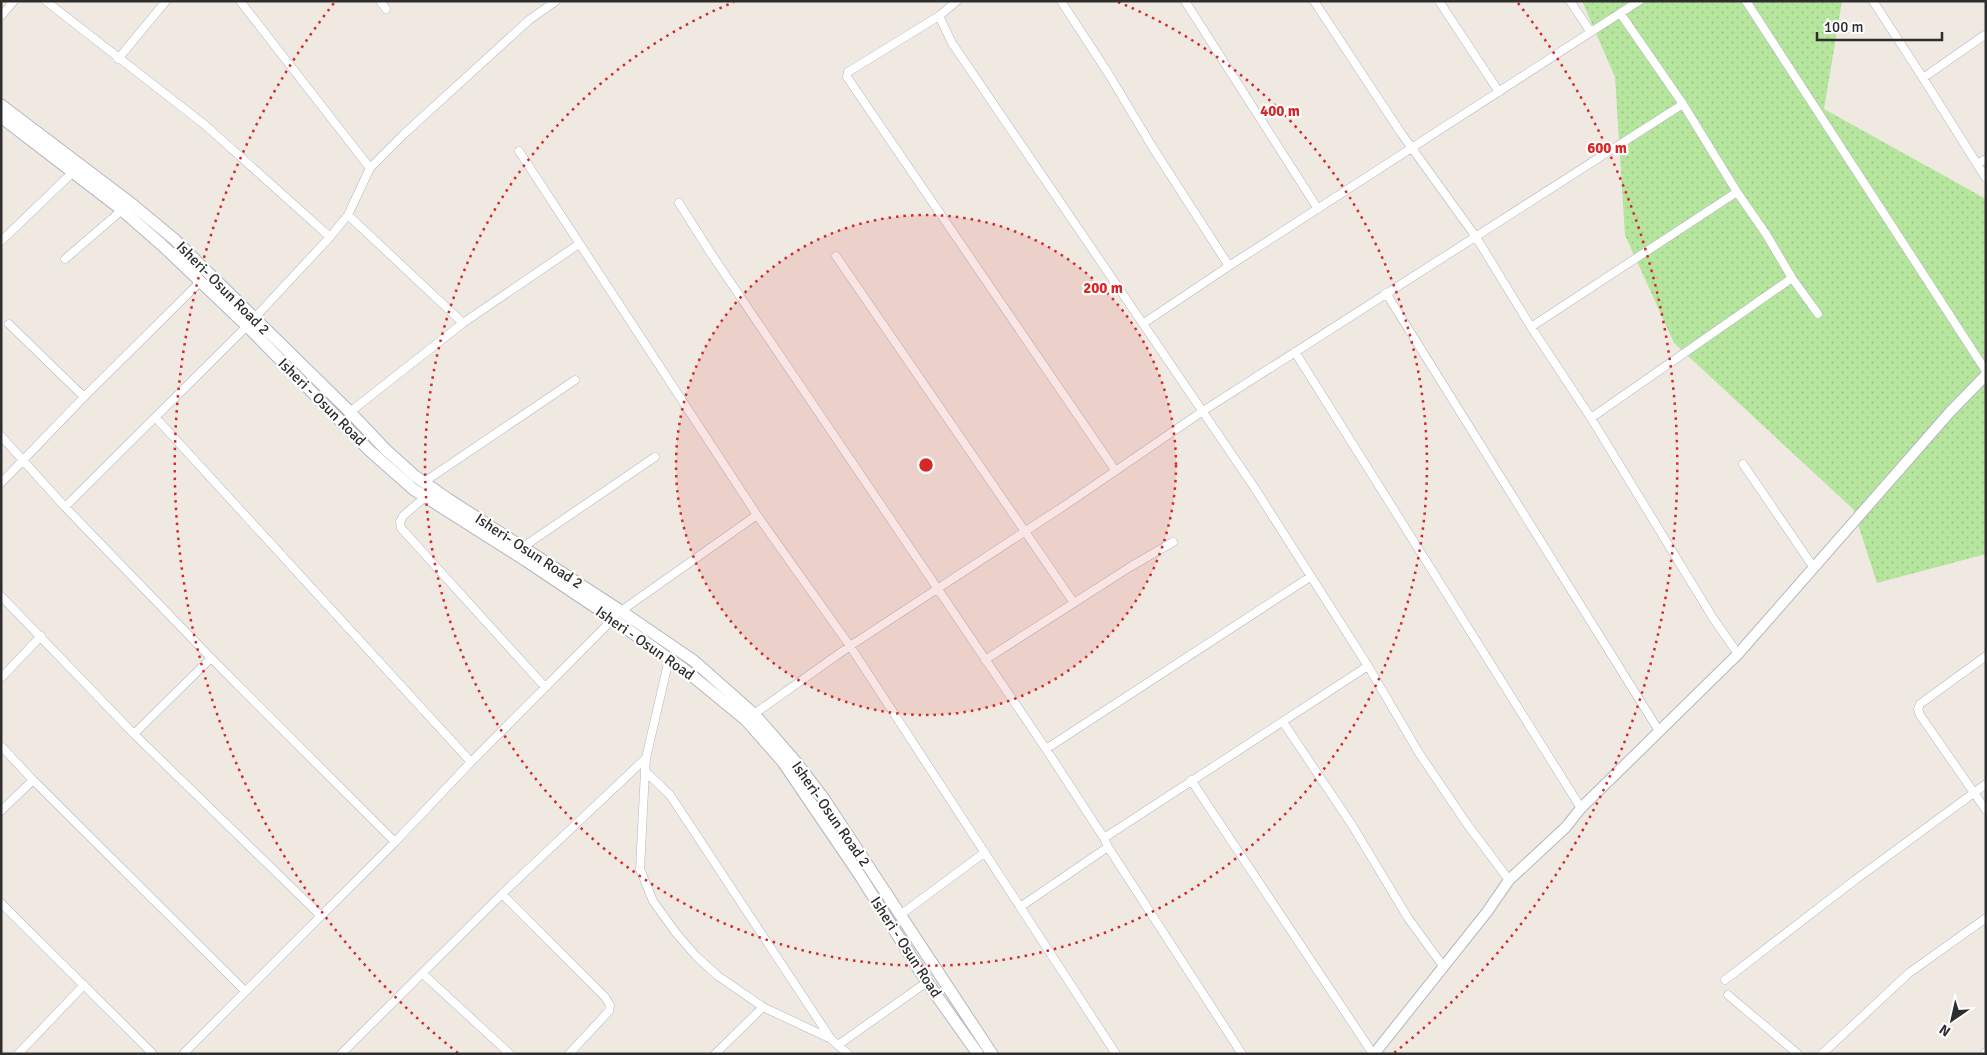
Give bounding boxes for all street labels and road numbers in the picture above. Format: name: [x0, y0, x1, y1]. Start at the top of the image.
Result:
street label: Isheri- Osun Road 2: [173, 238, 273, 338]
street label: Isheri - Osun Road: [274, 354, 370, 450]
street label: Isheri- Osun Road 2: [472, 510, 586, 592]
street label: Isheri - Osun Road: [592, 602, 698, 684]
street label: Isheri- Osun Road 2: [788, 758, 874, 870]
street label: Isheri - Osun Road: [867, 893, 945, 1001]

